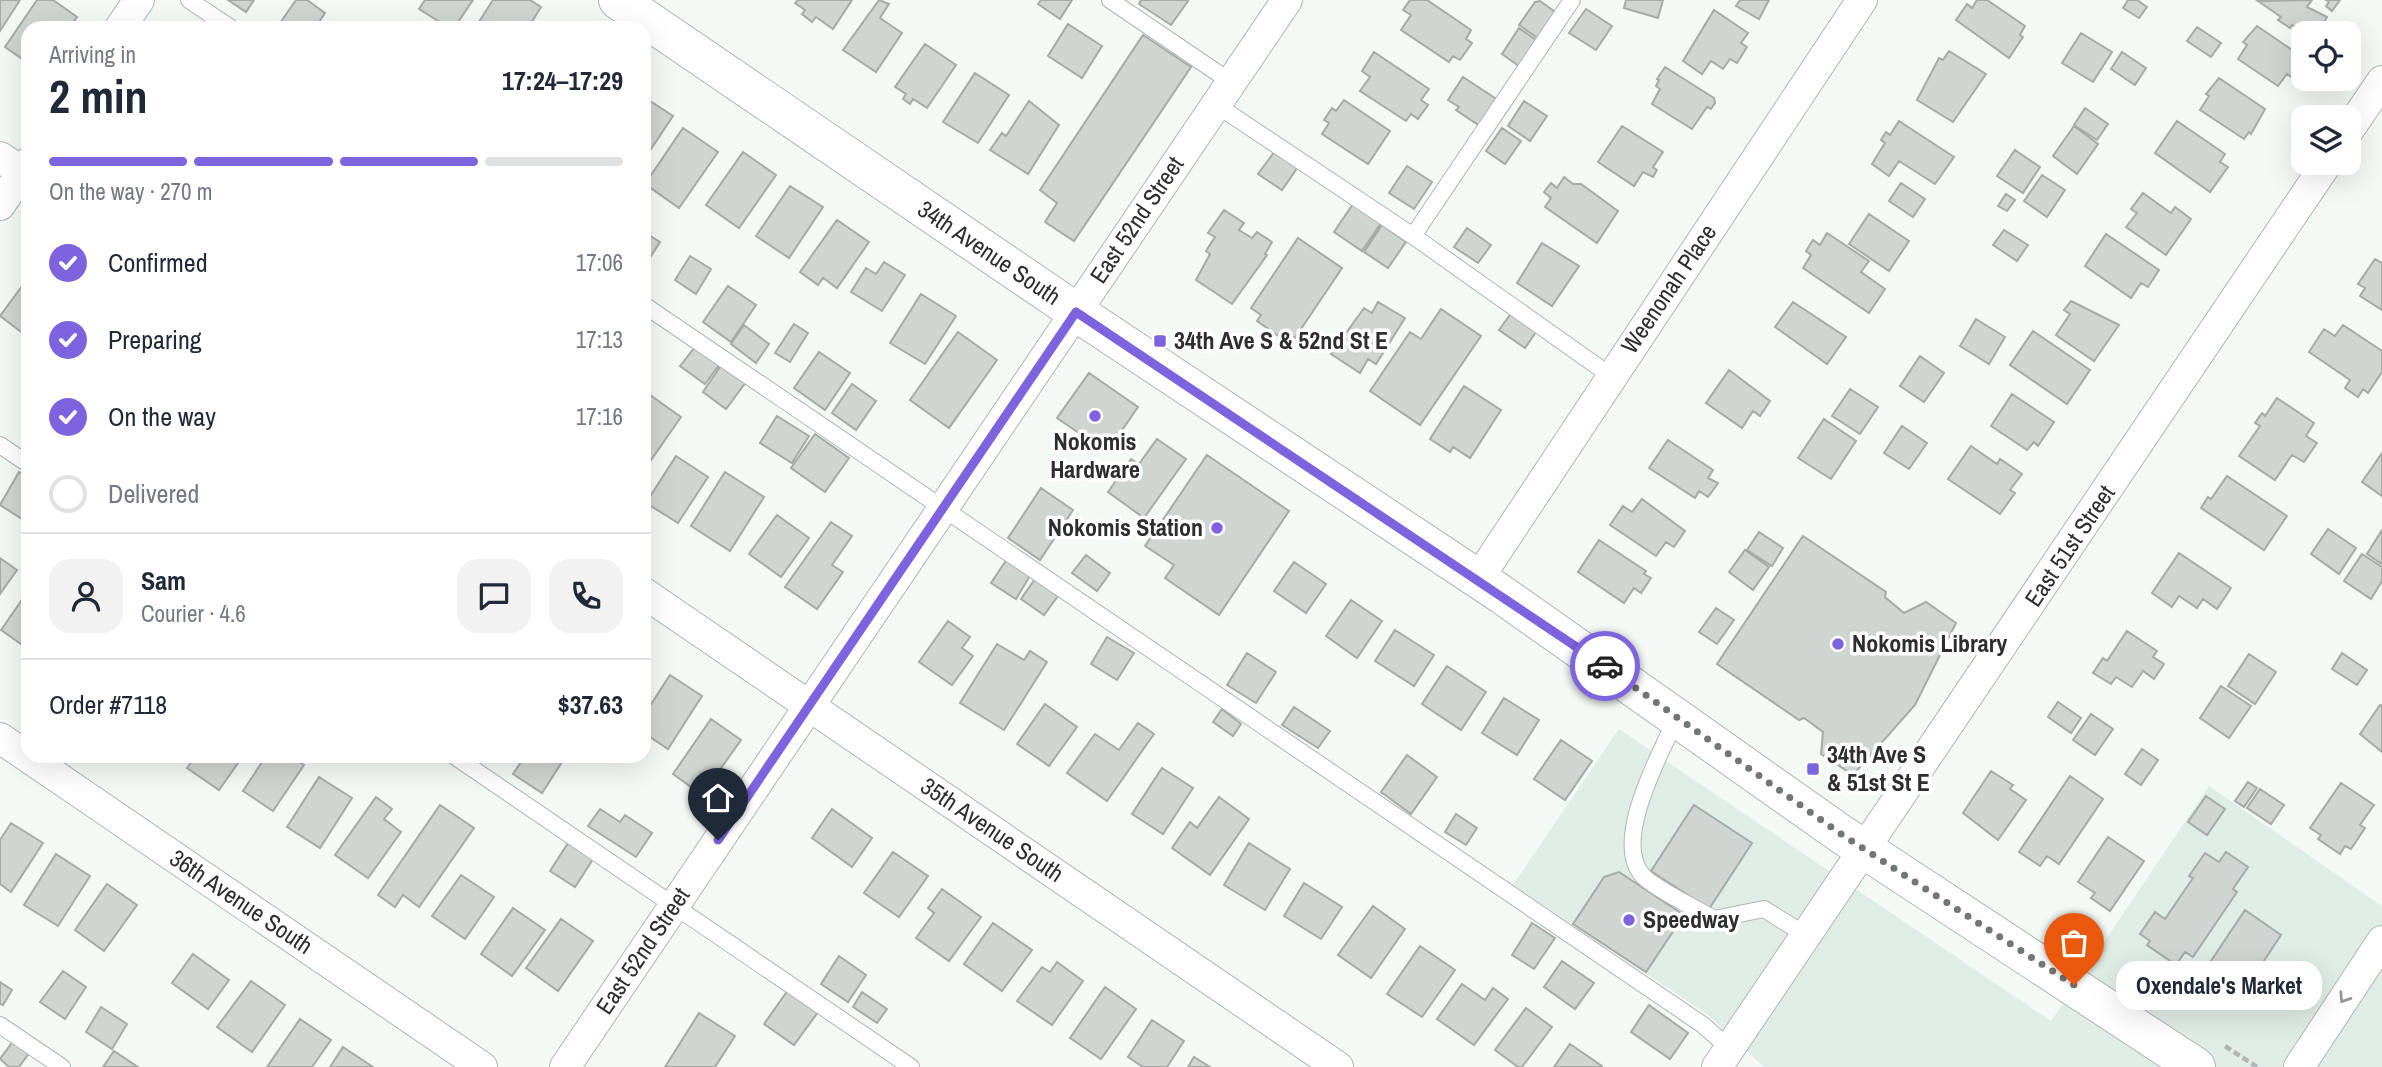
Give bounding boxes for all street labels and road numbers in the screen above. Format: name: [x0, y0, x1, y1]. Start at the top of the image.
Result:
street label: East 52nd Street: [1082, 149, 1191, 289]
street label: 34th Avenue South: [912, 192, 1067, 312]
street label: Weenonah Place: [1613, 218, 1723, 359]
street label: East 51st Street: [2017, 478, 2122, 612]
street label: 35th Avenue South: [915, 769, 1070, 889]
street label: 36th Avenue South: [164, 841, 319, 961]
street label: East 52nd Street: [588, 880, 697, 1020]

